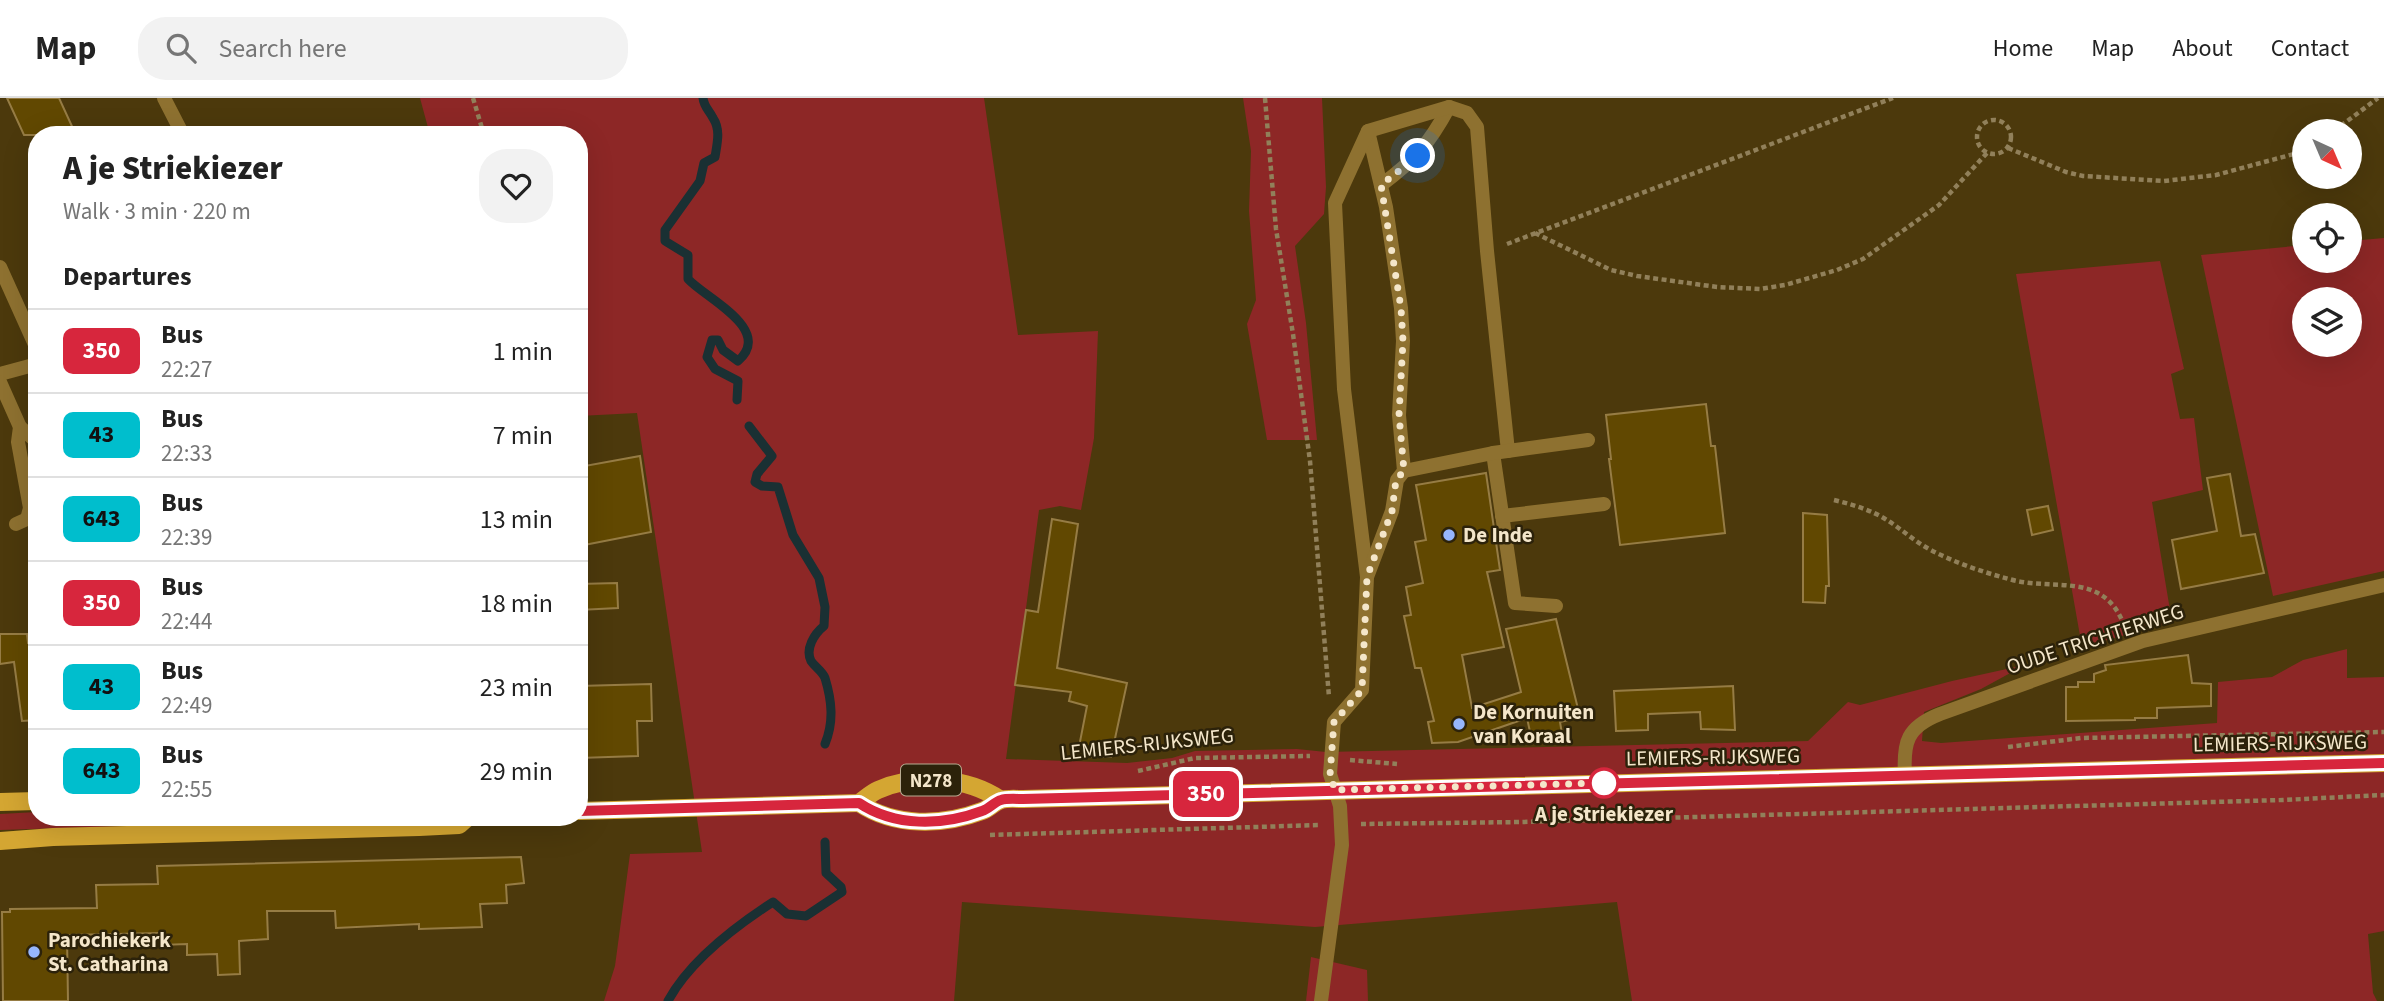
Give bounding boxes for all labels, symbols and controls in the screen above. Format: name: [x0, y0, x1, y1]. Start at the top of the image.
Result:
search box: [138, 17, 628, 80]
text: Map: [35, 25, 96, 72]
icon: search: [162, 29, 200, 67]
text: Search here: [218, 30, 347, 67]
text: Home: [1993, 31, 2053, 66]
text: Map: [2091, 31, 2134, 66]
text: About: [2172, 31, 2233, 66]
text: Contact: [2271, 31, 2349, 66]
north arrow: [2292, 119, 2362, 189]
map controls: [2292, 119, 2362, 357]
your location: [1400, 138, 1435, 173]
text: A je Striekiezer: [63, 145, 283, 192]
button: heart: [479, 149, 553, 223]
text: Walk · 3 min · 220 m: [63, 195, 251, 228]
button: locate: [2292, 203, 2362, 273]
text: Departures: [63, 258, 191, 295]
button: layers: [2292, 287, 2362, 357]
text: Bus: [161, 316, 203, 353]
text: 350: [82, 333, 121, 368]
text: 1 min: [493, 333, 553, 370]
text: 22:27: [161, 353, 212, 386]
text: Bus: [161, 400, 203, 437]
text: 43: [89, 417, 114, 452]
text: 7 min: [493, 417, 553, 454]
text: 22:33: [161, 437, 212, 470]
text: Bus: [161, 484, 203, 521]
text: 643: [82, 501, 121, 536]
text: 13 min: [480, 501, 553, 538]
place label: De Inde: [1463, 520, 1533, 550]
text: 22:39: [161, 521, 212, 554]
marker: De Inde: [1441, 527, 1457, 543]
text: Bus: [161, 568, 203, 605]
text: 350: [82, 585, 121, 620]
text: 18 min: [480, 585, 553, 622]
street label: OUDE TRICHTERWEG: [2002, 596, 2188, 682]
text: 22:44: [161, 605, 212, 638]
text: Bus: [161, 652, 203, 689]
text: 43: [89, 669, 114, 704]
text: 23 min: [480, 669, 553, 706]
text: 22:49: [161, 689, 212, 722]
place label: De Kornuiten van Koraal: [1473, 697, 1594, 751]
marker: De Kornuiten van Koraal: [1451, 716, 1467, 732]
street label: LEMIERS-RIJKSWEG: [1059, 720, 1235, 768]
street label: LEMIERS-RIJKSWEG: [2193, 726, 2367, 760]
text: Bus: [161, 736, 203, 773]
street label: LEMIERS-RIJKSWEG: [1626, 740, 1800, 774]
text: 643: [82, 753, 121, 788]
text: 29 min: [480, 753, 553, 790]
road number: N278: [901, 764, 961, 796]
marker: A je Striekiezer: [1589, 768, 1619, 798]
line badge: 350: [1166, 771, 1246, 817]
text: 22:55: [161, 773, 212, 806]
text: 350: [1187, 776, 1225, 811]
place label: A je Striekiezer: [1534, 799, 1674, 829]
place label: Parochiekerk St. Catharina: [48, 925, 171, 979]
marker: Parochiekerk St. Catharina: [26, 944, 42, 960]

